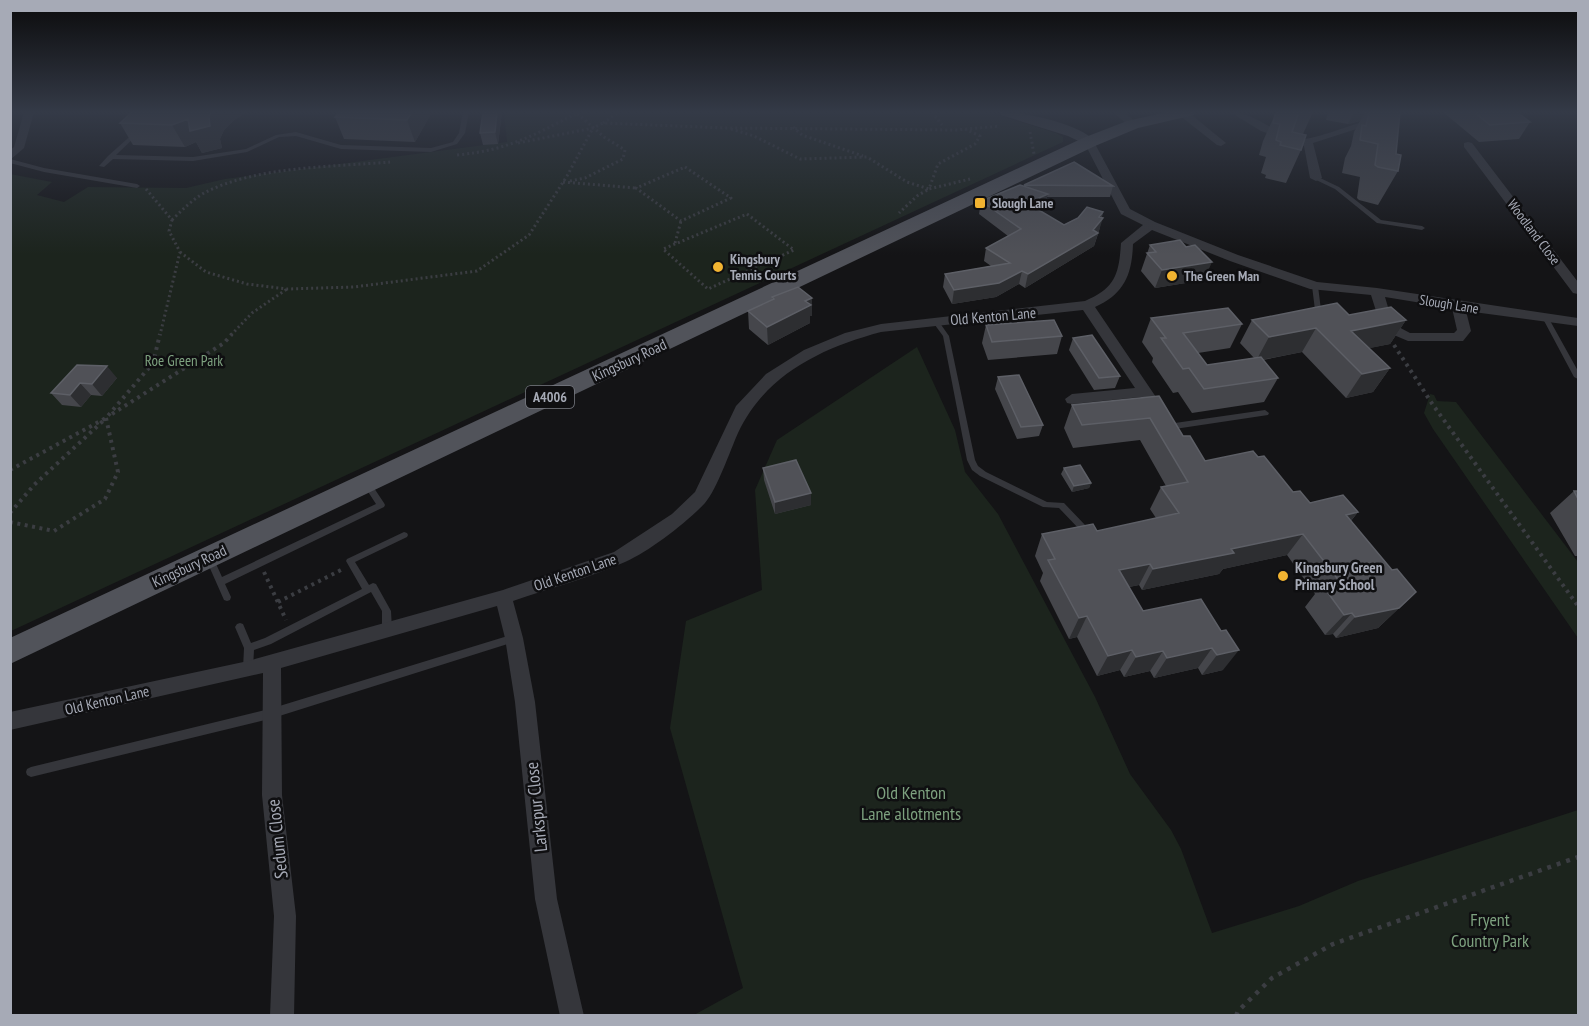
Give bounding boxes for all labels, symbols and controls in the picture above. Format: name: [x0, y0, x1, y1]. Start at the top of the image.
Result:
place label: Slough Lane: [992, 194, 1053, 212]
marker: Slough Lane: [973, 196, 987, 210]
street label: Woodland Close: [1504, 196, 1565, 268]
place label: Kingsbury Tennis Courts: [730, 250, 796, 284]
marker: Kingsbury Tennis Courts: [711, 260, 725, 274]
place label: The Green Man: [1184, 267, 1259, 285]
marker: The Green Man: [1165, 269, 1179, 283]
street label: Slough Lane: [1418, 290, 1480, 318]
street label: Old Kenton Lane: [949, 303, 1037, 329]
street label: Kingsbury Road: [589, 335, 669, 385]
park label: Roe Green Park: [145, 351, 223, 370]
road number: A4006: [526, 386, 574, 408]
street label: Kingsbury Road: [149, 541, 229, 591]
street label: Old Kenton Lane: [531, 549, 619, 595]
place label: Kingsbury Green Primary School: [1295, 558, 1383, 594]
marker: Kingsbury Green Primary School: [1276, 569, 1290, 583]
street label: Old Kenton Lane: [63, 681, 151, 719]
street label: Larkspur Close: [520, 761, 552, 853]
park label: Old Kenton Lane allotments: [861, 781, 961, 825]
street label: Sedum Close: [261, 798, 293, 880]
park label: Fryent Country Park: [1451, 908, 1529, 952]

